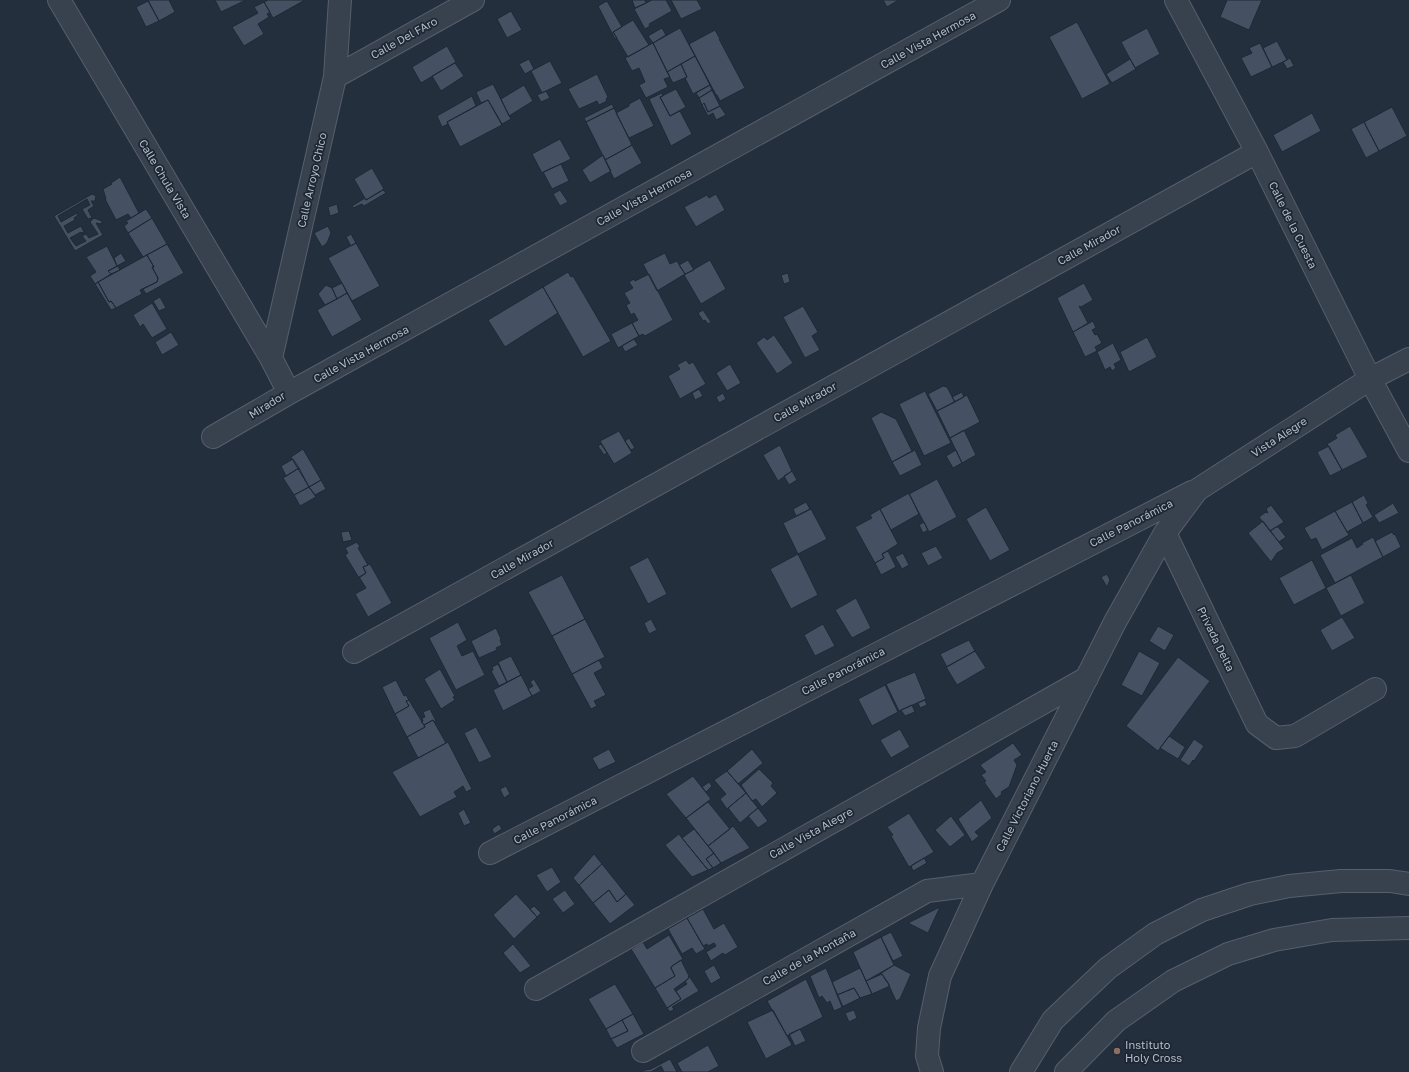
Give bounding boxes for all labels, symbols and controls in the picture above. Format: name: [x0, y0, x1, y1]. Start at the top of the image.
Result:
street label: Calle Vista Hermosa: [878, 8, 978, 71]
street label: Calle Del FAro: [368, 14, 440, 61]
street label: Calle Arroyo Chico: [294, 131, 329, 229]
street label: Calle Chula Vista: [137, 137, 194, 221]
street label: Calle Vista Hermosa: [594, 165, 694, 228]
street label: Calle de la Cuesta: [1267, 179, 1320, 270]
street label: Calle Mirador: [1055, 222, 1123, 267]
street label: Calle Vista Hermosa: [311, 322, 411, 385]
street label: Calle Mirador: [771, 379, 839, 424]
street label: Mirador: [246, 388, 288, 421]
street label: Vista Alegre: [1248, 414, 1309, 459]
street label: Calle Panorámica: [1087, 496, 1175, 549]
street label: Calle Mirador: [488, 536, 556, 581]
street label: Privada Delta: [1195, 604, 1238, 673]
street label: Calle Panorámica: [799, 644, 887, 697]
street label: Calle Victoriano Huerta: [993, 738, 1060, 854]
street label: Calle Panorámica: [511, 793, 599, 846]
street label: Calle Vista Alegre: [767, 804, 855, 861]
street label: Calle de la Montaña: [760, 926, 858, 988]
place label: Instituto Holy Cross: [1125, 1038, 1182, 1064]
marker: Instituto Holy Cross: [1112, 1046, 1122, 1056]

